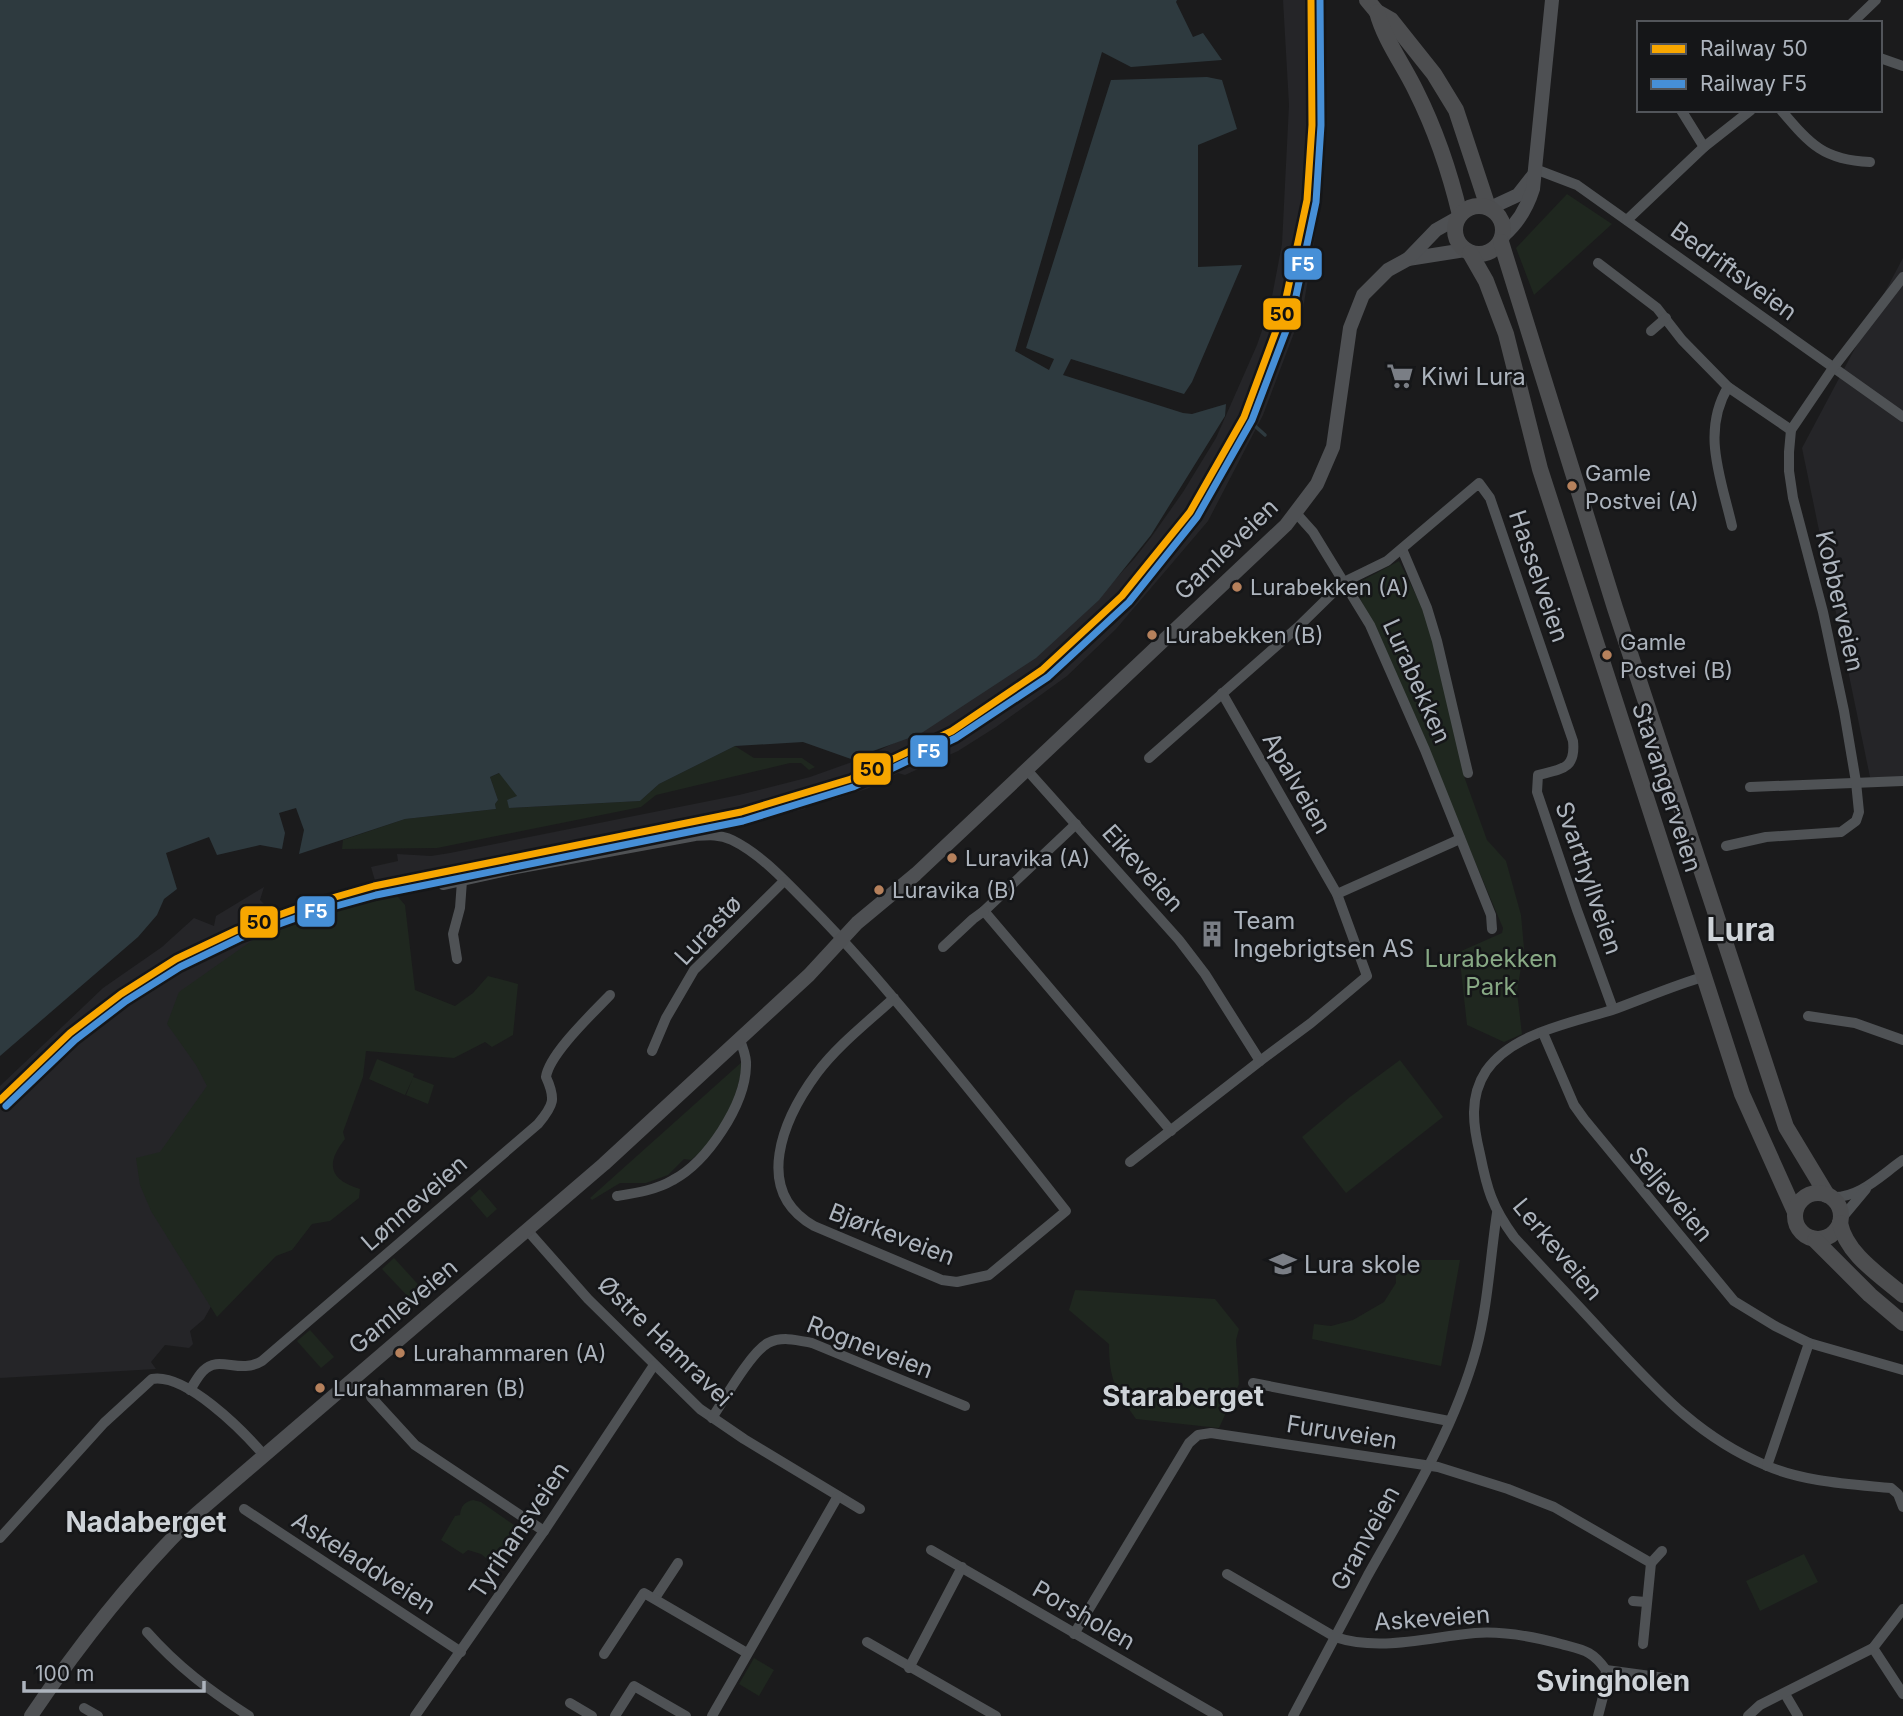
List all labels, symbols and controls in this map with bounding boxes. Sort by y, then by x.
legend [1637,21,1882,112]
text: Railway 50 [1700,36,1808,61]
text: Railway F5 [1700,71,1807,96]
street label: Bedriftsveien [1665,215,1803,327]
line badge: F5 [1283,247,1323,281]
text: F5 [1291,253,1315,276]
line badge: 50 [1262,297,1302,331]
text: 50 [1270,303,1294,326]
supermarket icon: Kiwi Lura [1385,361,1415,391]
place label: Kiwi Lura [1421,362,1526,391]
place label: Gamle Postvei (A) [1585,460,1699,514]
marker: Gamle Postvei (A) [1565,479,1579,493]
street label: Gamleveien [1168,492,1284,606]
street label: Hasselveien [1503,506,1575,646]
street label: Kobberveien [1810,528,1870,674]
place label: Lurabekken (A) [1250,574,1409,600]
marker: Lurabekken (A) [1230,580,1244,594]
street label: Lurabekken [1377,614,1457,748]
place label: Lurabekken (B) [1165,622,1324,648]
marker: Lurabekken (B) [1145,628,1159,642]
place label: Gamle Postvei (B) [1620,629,1733,683]
marker: Gamle Postvei (B) [1600,648,1614,662]
street label: Stavangerveien [1626,699,1708,875]
street label: Apalveien [1256,727,1338,839]
line badge: F5 [909,734,949,768]
text: F5 [917,740,941,763]
line badge: 50 [852,752,892,786]
text: 50 [860,758,884,781]
street label: Svarthyllveien [1549,798,1629,958]
street label: Eikeveien [1096,818,1190,918]
place label: Luravika (A) [965,845,1090,871]
marker: Luravika (A) [945,851,959,865]
place label: Luravika (B) [892,877,1017,903]
marker: Luravika (B) [872,883,886,897]
street label: Lurastø [668,889,748,971]
line badge: F5 [296,895,336,928]
text: F5 [304,900,328,923]
line badge: 50 [239,905,279,939]
place label: Team Ingebrigtsen AS [1233,906,1414,963]
district label: Lura [1706,910,1776,949]
text: 50 [247,911,271,934]
building icon: Team Ingebrigtsen AS [1197,919,1227,949]
park label: Lurabekken Park [1425,944,1557,1001]
street label: Seljeveien [1623,1140,1719,1248]
street label: Lønneveien [355,1149,473,1257]
street label: Lerkeveien [1507,1192,1609,1306]
street label: Bjørkeveien [825,1197,959,1271]
school or university icon: Lura skole [1268,1249,1298,1279]
place label: Lura skole [1304,1250,1421,1279]
street label: Gamleveien [343,1252,463,1360]
street label: Østre Hamravei [592,1270,738,1412]
street label: Rogneveien [803,1310,937,1384]
place label: Lurahammaren (A) [413,1340,607,1366]
marker: Lurahammaren (A) [393,1346,407,1360]
place label: Lurahammaren (B) [333,1375,526,1401]
district label: Staraberget [1102,1379,1264,1413]
marker: Lurahammaren (B) [313,1381,327,1395]
street label: Furuveien [1285,1409,1399,1455]
street label: Tyrihansveien [463,1456,575,1604]
street label: Granveien [1324,1481,1406,1595]
district label: Nadaberget [65,1505,227,1539]
street label: Askeladdveien [287,1506,441,1620]
street label: Porsholen [1027,1574,1141,1656]
street label: Askeveien [1373,1599,1491,1637]
scale bar [24,1650,205,1694]
text: 100 m [35,1661,94,1686]
district label: Svingholen [1536,1664,1690,1698]

